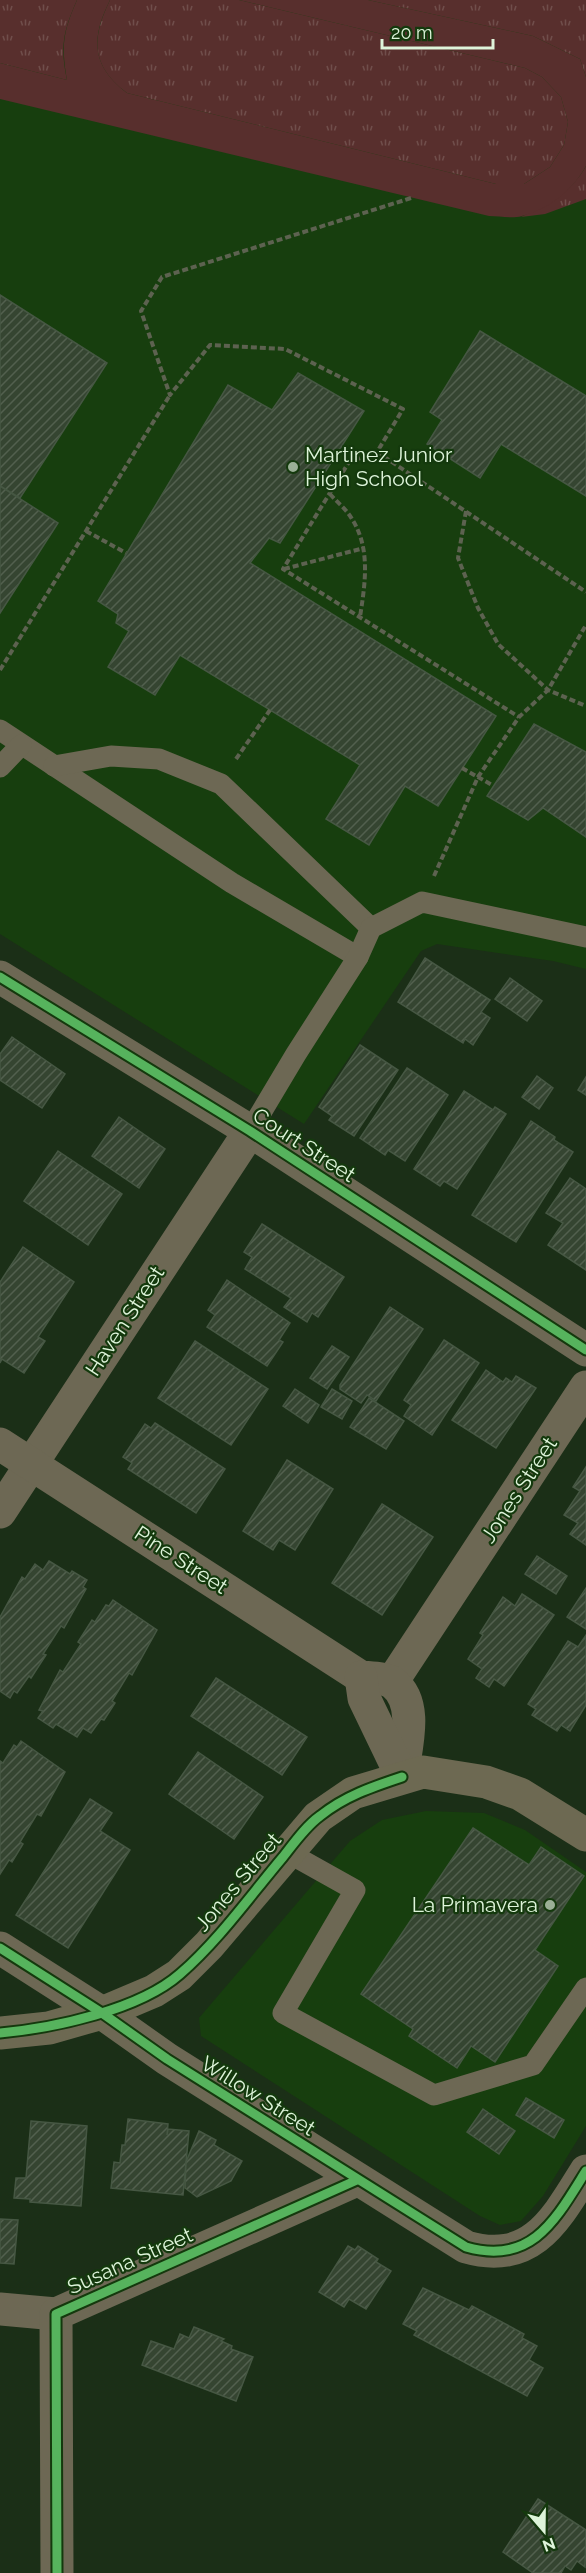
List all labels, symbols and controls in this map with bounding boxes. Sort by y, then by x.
scale bar [382,12,493,50]
text: 20 m [391,22,433,43]
place label: Martinez Junior High School [305,442,453,491]
marker: Martinez Junior High School [286,460,300,474]
street label: Court Street [248,1102,360,1187]
street label: Haven Street [80,1261,169,1380]
street label: Jones Street [475,1432,562,1547]
street label: Pine Street [130,1520,232,1599]
street label: Jones Street [189,1827,286,1936]
place label: La Primavera [412,1892,538,1917]
marker: La Primavera [543,1898,557,1912]
street label: Willow Street [196,2050,320,2141]
street label: Susana Street [63,2222,196,2299]
north arrow [514,2501,574,2561]
text: N [540,2534,558,2556]

